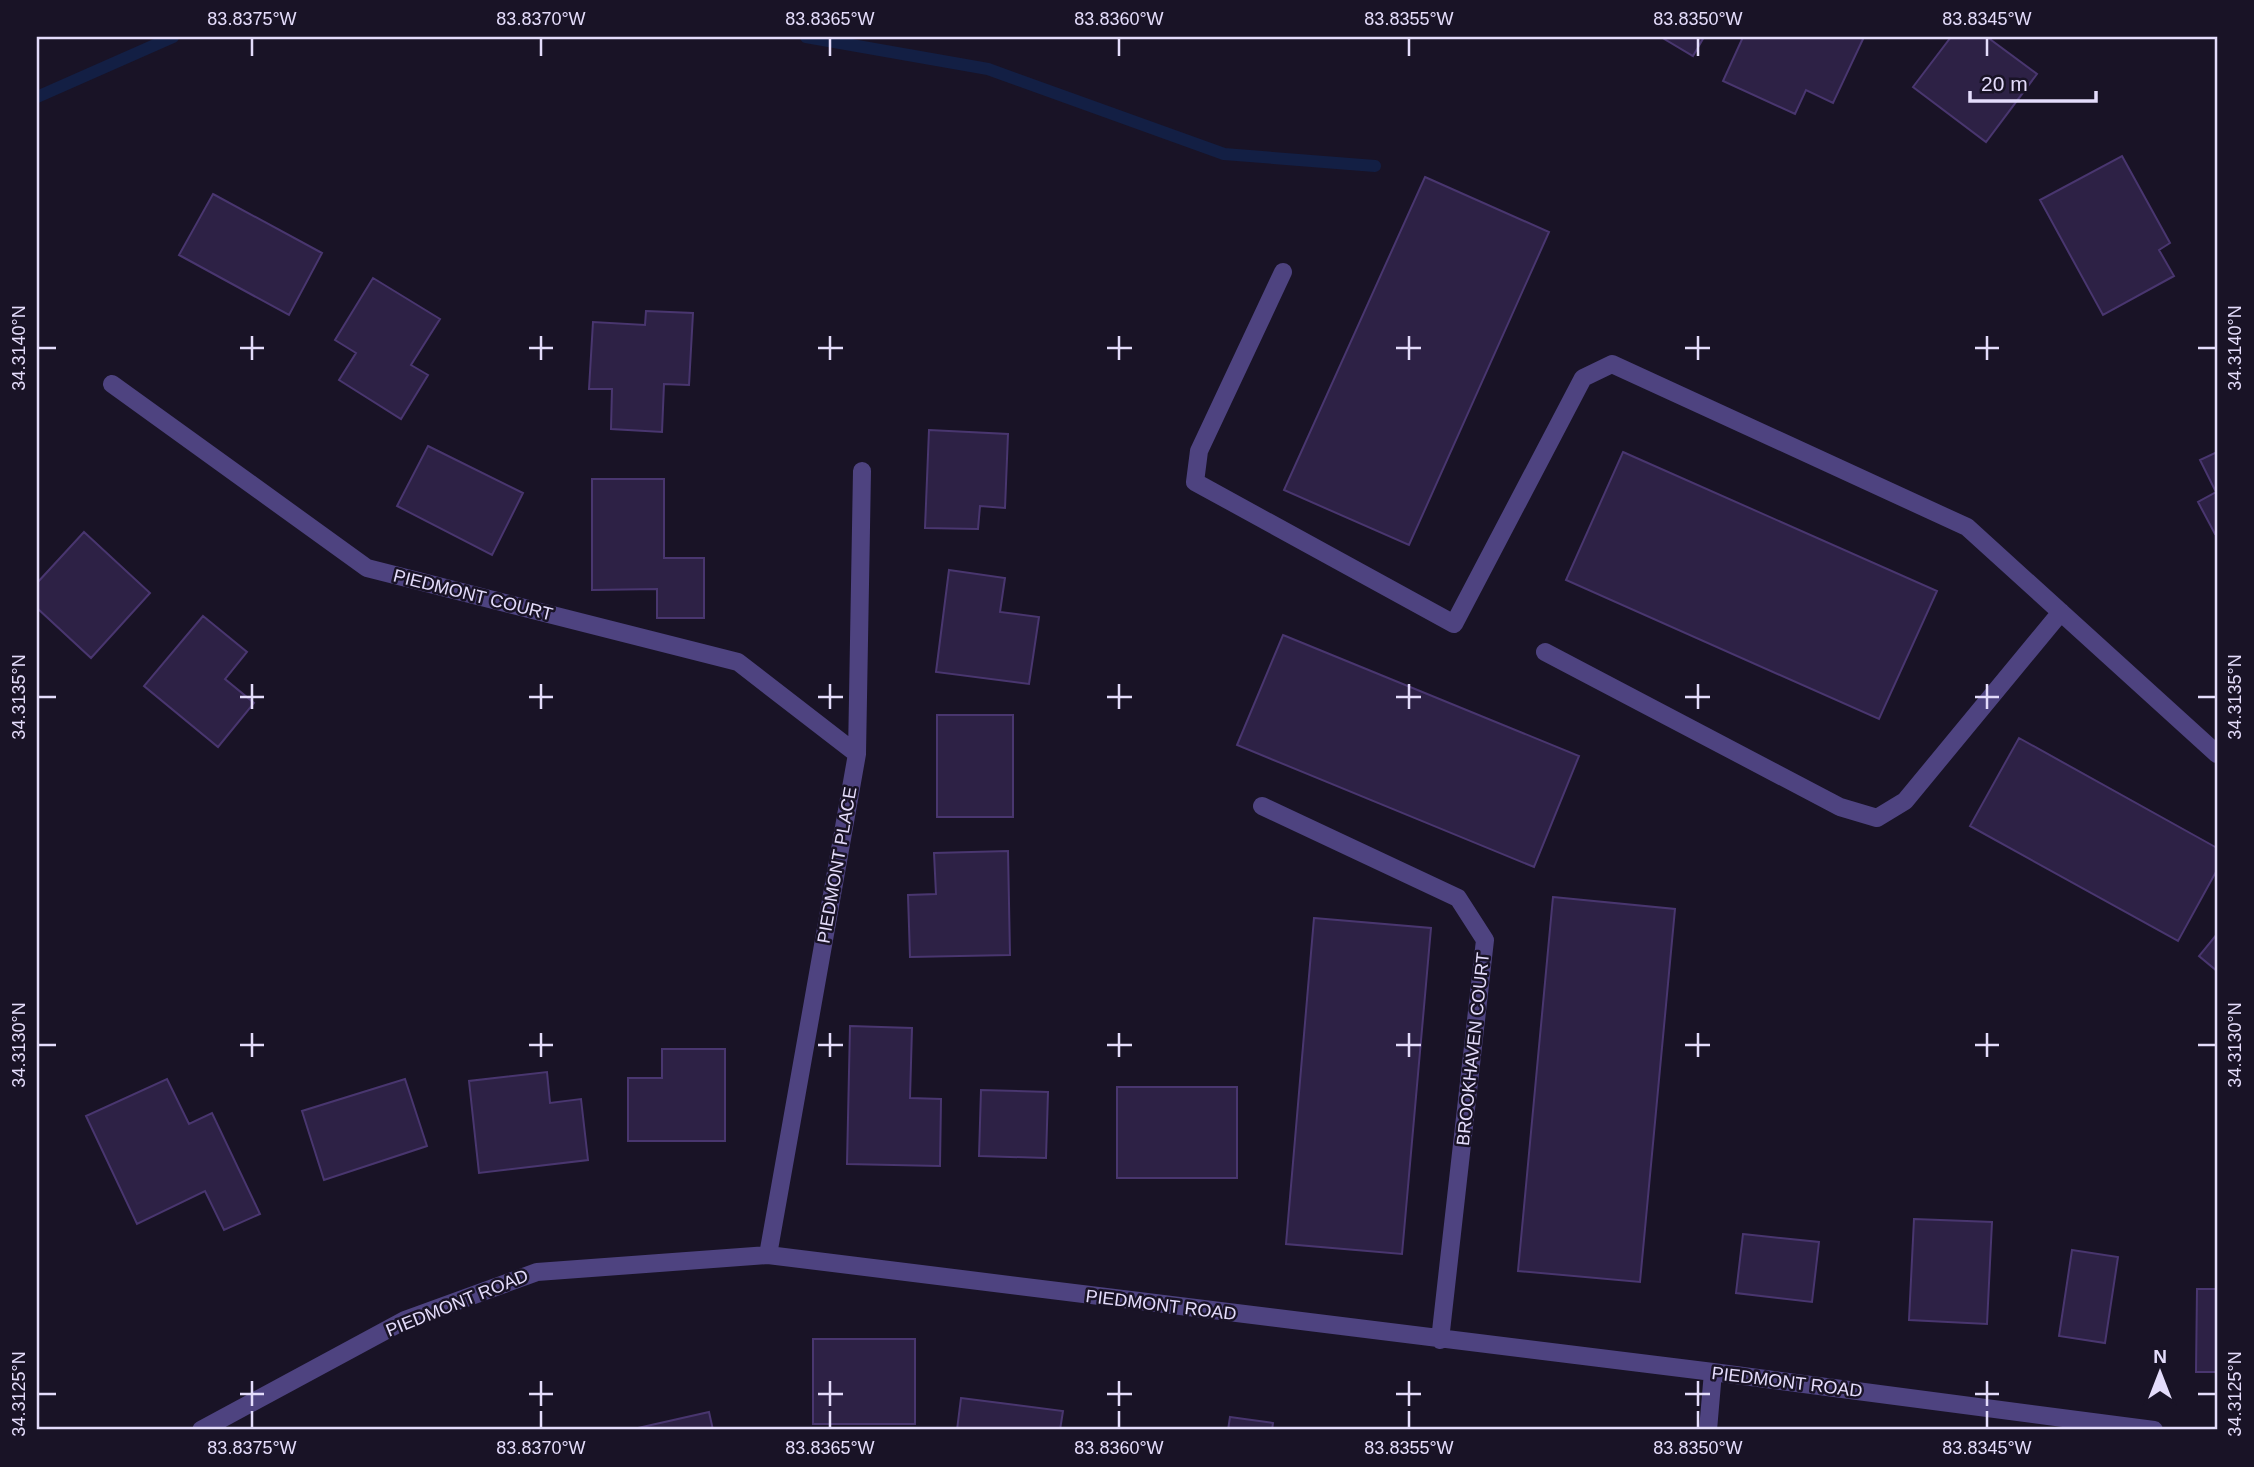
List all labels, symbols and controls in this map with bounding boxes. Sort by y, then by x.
text: 83.8375°W [207,9,297,29]
text: 83.8370°W [496,9,586,29]
text: 83.8365°W [785,9,875,29]
text: 83.8360°W [1074,9,1164,29]
text: 83.8355°W [1364,9,1454,29]
text: 83.8350°W [1653,9,1743,29]
text: 83.8345°W [1942,9,2032,29]
scale bar [1970,60,2096,104]
text: 20 m [1981,72,2028,95]
text: 34.3140°N [9,305,29,391]
text: 34.3140°N [2225,305,2245,391]
street label: PIEDMONT COURT [391,566,555,624]
text: 34.3135°N [9,654,29,740]
text: 34.3135°N [2225,654,2245,740]
street label: PIEDMONT PLACE [813,785,861,945]
street label: BROOKHAVEN COURT [1453,951,1493,1147]
text: 34.3130°N [9,1002,29,1088]
text: 34.3130°N [2225,1002,2245,1088]
street label: PIEDMONT ROAD [383,1265,531,1341]
street label: PIEDMONT ROAD [1085,1286,1237,1324]
north arrow [2124,1338,2194,1408]
text: N [2153,1346,2167,1367]
text: 34.3125°N [9,1351,29,1437]
text: 34.3125°N [2225,1351,2245,1437]
street label: PIEDMONT ROAD [1711,1363,1863,1401]
text: 83.8375°W [207,1438,297,1458]
text: 83.8370°W [496,1438,586,1458]
text: 83.8365°W [785,1438,875,1458]
text: 83.8360°W [1074,1438,1164,1458]
text: 83.8355°W [1364,1438,1454,1458]
text: 83.8350°W [1653,1438,1743,1458]
text: 83.8345°W [1942,1438,2032,1458]

